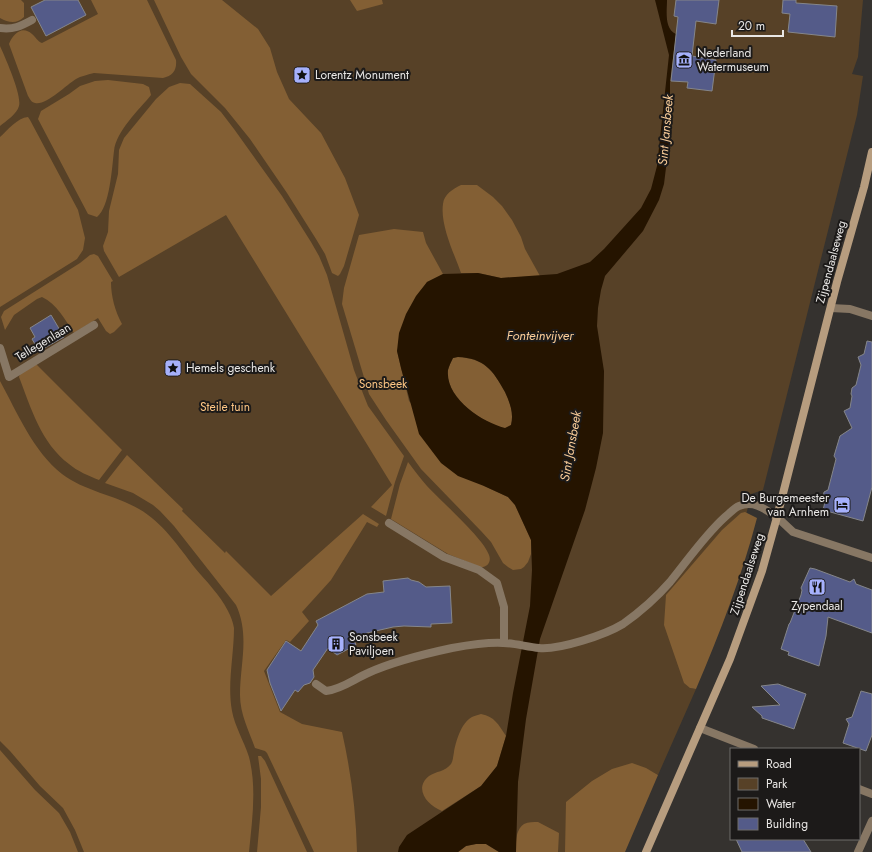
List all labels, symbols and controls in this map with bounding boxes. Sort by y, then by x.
scale bar [732,12,783,38]
text: 20 m [738,17,765,35]
place label: Nederland Watermuseum [697,44,769,76]
museum icon: Nederland Watermuseum [674,50,694,70]
place icon: Lorentz Monument [292,65,312,85]
place label: Lorentz Monument [315,66,409,84]
water label: Sint Jansbeek [653,93,678,166]
street label: Zijpendaalseweg [811,219,851,305]
street label: Tellegenlaan [12,318,74,366]
water label: Fonteinvijver [507,326,574,345]
place icon: Hemels geschenk [163,358,183,378]
place label: Hemels geschenk [186,359,276,377]
park label: Sonsbeek [359,375,408,393]
park label: Steile tuin [200,398,250,416]
water label: Sint Jansbeek [555,409,586,483]
place label: De Burgemeester van Arnhem [741,489,830,521]
hotel icon: De Burgemeester van Arnhem [832,495,852,515]
street label: Zijpendaalseweg [725,531,769,617]
restaurant icon: Zypendaal [807,577,827,597]
place label: Zypendaal [791,597,843,615]
place label: Sonsbeek Paviljoen [349,628,398,660]
building icon: Sonsbeek Paviljoen [326,634,346,654]
legend [730,748,860,840]
text: Road [766,755,792,773]
text: Park [766,775,788,793]
text: Water [766,795,797,813]
text: Building [766,815,808,833]

